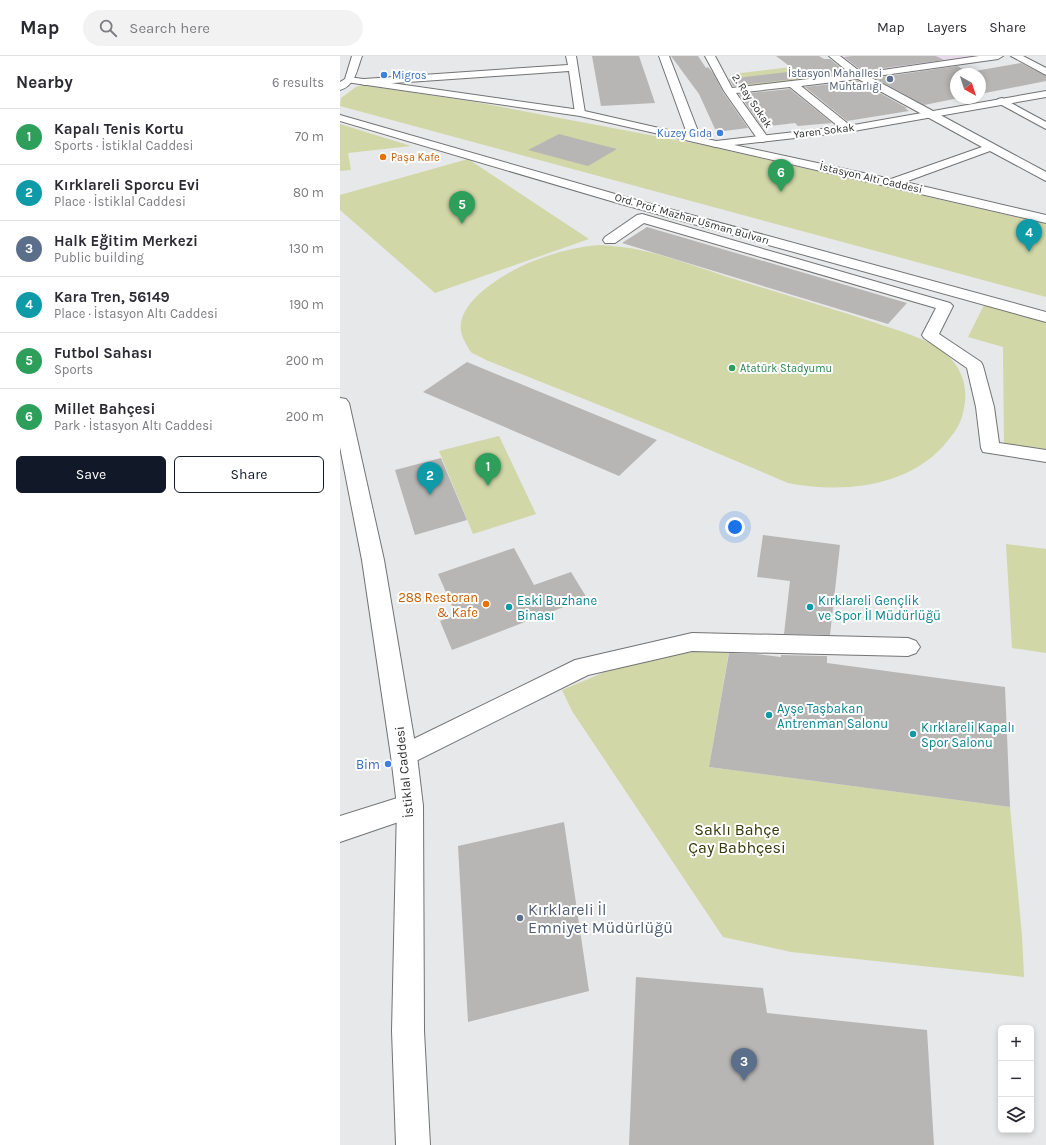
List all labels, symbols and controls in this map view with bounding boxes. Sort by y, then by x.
search box [83,10,363,46]
text: Map [20,17,59,39]
icon: search [97,17,119,39]
text: Search here [129,19,210,37]
text: Map [877,19,905,36]
text: Layers [927,19,967,36]
text: Share [989,19,1026,36]
place label: İstasyon Mahallesi Muhtarlığı [788,66,882,93]
north arrow [950,68,986,104]
place label: Migros [392,69,427,82]
marker: Migros [379,70,389,80]
street label: 2. Ray Sokak [729,71,775,131]
text: Nearby [16,72,73,92]
marker: İstasyon Mahallesi Muhtarlığı [885,74,895,84]
text: 6 results [272,75,324,90]
text: Kapalı Tenis Kortu [54,120,184,138]
street label: Yaren Sokak [793,121,855,141]
place label: Kuzey Gıda [657,127,712,140]
marker: Kuzey Gıda [715,128,725,138]
text: 1 [27,129,31,144]
text: 70 m [295,129,324,144]
text: Sports · İstiklal Caddesi [54,138,193,153]
place label: Paşa Kafe [391,151,440,164]
marker: Paşa Kafe [378,152,388,162]
pin: 6 [768,159,794,192]
street label: İstasyon Altı Caddesi [818,159,924,196]
text: Kırklareli Sporcu Evi [54,176,200,194]
text: 2 [25,185,33,200]
text: 80 m [293,185,324,200]
pin: 5 [449,191,475,224]
street label: Ord. Prof. Mazhar Usman Bulvarı [613,191,771,247]
text: Place · İstiklal Caddesi [54,194,186,209]
pin: 4 [1016,219,1042,252]
text: Halk Eğitim Merkezi [54,232,198,250]
text: 3 [25,241,33,256]
text: 130 m [289,241,324,256]
text: Public building [54,250,144,265]
text: Kara Tren, 56149 [54,288,170,306]
text: 4 [25,297,33,312]
text: 190 m [289,297,324,312]
text: Place · İstasyon Altı Caddesi [54,306,218,321]
text: Futbol Sahası [54,344,153,362]
text: 5 [25,353,33,368]
text: 200 m [286,353,324,368]
text: Sports [54,362,93,377]
place label: Atatürk Stadyumu [740,362,832,375]
marker: Atatürk Stadyumu [727,363,737,373]
text: Millet Bahçesi [54,400,155,418]
text: 6 [25,409,33,424]
text: 200 m [286,409,324,424]
text: Park · İstasyon Altı Caddesi [54,418,213,433]
pin: 1 [475,453,501,486]
button: Save [16,456,166,493]
button: Share [174,456,324,493]
pin: 2 [417,462,443,495]
your location [725,517,745,537]
place label: 288 Restoran & Kafe [398,590,478,620]
place label: Eski Buzhane Binası [517,593,597,623]
place label: Kırklareli Gençlik ve Spor İl Müdürlüğü [818,593,941,623]
marker: 288 Restoran & Kafe [481,599,491,609]
marker: Eski Buzhane Binası [504,602,514,612]
marker: Kırklareli Gençlik ve Spor İl Müdürlüğü [805,602,815,612]
place label: Ayşe Taşbakan Antrenman Salonu [777,701,888,731]
marker: Ayşe Taşbakan Antrenman Salonu [764,710,774,720]
place label: Kırklareli Kapalı Spor Salonu [921,720,1015,750]
street label: İstiklal Caddesi [392,725,416,819]
marker: Kırklareli Kapalı Spor Salonu [908,729,918,739]
place label: Bim [356,757,380,772]
marker: Bim [383,759,393,769]
park label: Saklı Bahçe Çay Babhçesi [688,820,786,857]
place label: Kırklareli İl Emniyet Müdürlüğü [528,900,673,937]
marker: Kırklareli İl Emniyet Müdürlüğü [515,913,525,923]
map controls [998,1025,1034,1133]
button: + [998,1025,1034,1061]
pin: 3 [731,1048,757,1081]
button: − [998,1061,1034,1097]
button: layers [998,1097,1034,1133]

